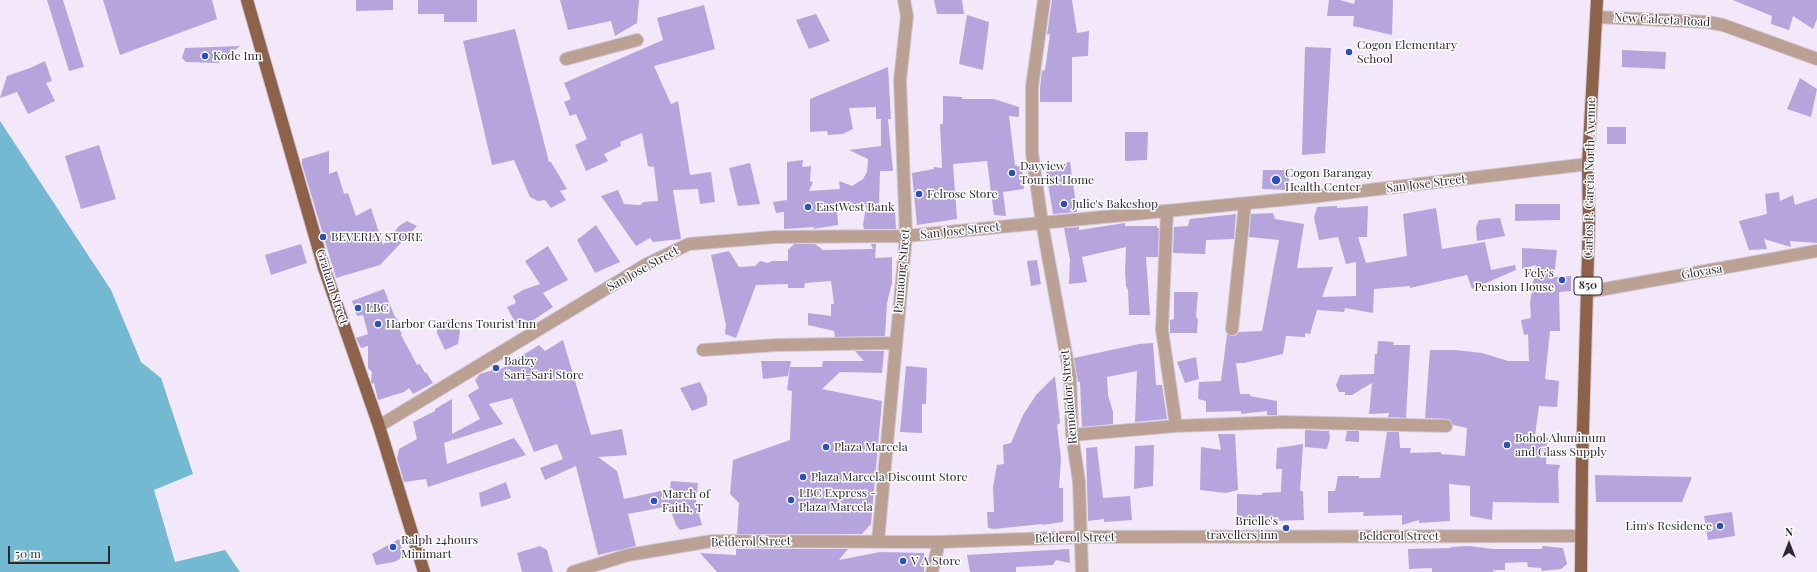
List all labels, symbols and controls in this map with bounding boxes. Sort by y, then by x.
street label: New Calceta Road [1613,10,1711,30]
place label: Cogon Elementary School [1357,38,1457,66]
marker: Cogon Elementary School [1344,47,1354,57]
place label: Kode Inn [213,49,262,63]
marker: Kode Inn [200,51,210,61]
street label: Carlos P. Garcia North Avenue [1581,97,1599,259]
place label: Dayview Tourist Home [1020,159,1094,187]
place label: Cogon Barangay Health Center [1285,166,1373,194]
marker: Dayview Tourist Home [1007,168,1017,178]
street label: San Jose Street [1386,172,1466,196]
marker: Cogon Barangay Health Center [1270,174,1282,186]
place label: Felrose Store [927,187,998,201]
marker: Felrose Store [914,189,924,199]
place label: Julie's Bakeshop [1072,197,1158,211]
marker: Julie's Bakeshop [1059,199,1069,209]
place label: EastWest Bank [816,200,895,214]
marker: EastWest Bank [803,202,813,212]
street label: San Jose Street [920,220,1000,242]
street label: Pamaong Street [891,228,913,314]
place label: BEVERLY STORE [331,230,422,244]
marker: BEVERLY STORE [318,232,328,242]
street label: San Jose Street [605,243,681,295]
street label: Graham Street [313,247,351,327]
street label: Glovasa [1680,261,1724,283]
place label: Fely's Pension House [1474,266,1554,294]
marker: Fely's Pension House [1557,275,1567,285]
road number: 850 [1574,277,1602,295]
place label: LBC [366,301,389,315]
marker: LBC [353,303,363,313]
place label: Harbor Gardens Tourist Inn [386,317,536,331]
marker: Harbor Gardens Tourist Inn [373,319,383,329]
street label: Remolador Street [1058,349,1080,445]
place label: Badzy Sari-Sari Store [504,354,584,382]
marker: Badzy Sari-Sari Store [491,363,501,373]
place label: Bohol Aluminum and Glass Supply [1515,431,1606,459]
place label: Plaza Marcela [834,440,908,454]
marker: Bohol Aluminum and Glass Supply [1502,440,1512,450]
marker: Plaza Marcela [821,442,831,452]
place label: Plaza Marcela Discount Store [811,470,968,484]
marker: Plaza Marcela Discount Store [798,472,808,482]
place label: LBC Express - Plaza Marcela [799,486,876,514]
place label: March of Faith, T [662,487,710,515]
marker: LBC Express - Plaza Marcela [786,495,796,505]
marker: March of Faith, T [649,496,659,506]
place label: Brielle's travellers inn [1206,514,1278,542]
place label: Lim's Residence [1626,519,1712,533]
marker: Lim's Residence [1715,521,1725,531]
marker: Brielle's travellers inn [1281,523,1291,533]
north arrow [1769,524,1809,564]
text: N [1785,524,1793,539]
street label: Belderol Street [1359,529,1439,543]
street label: Belderol Street [1035,530,1115,546]
place label: Ralph 24hours Minimart [401,533,478,561]
street label: Belderol Street [711,534,791,550]
scale bar [10,538,112,564]
marker: Ralph 24hours Minimart [388,542,398,552]
text: 50 m [15,545,41,561]
place label: V A Store [911,554,961,568]
marker: V A Store [898,556,908,566]

